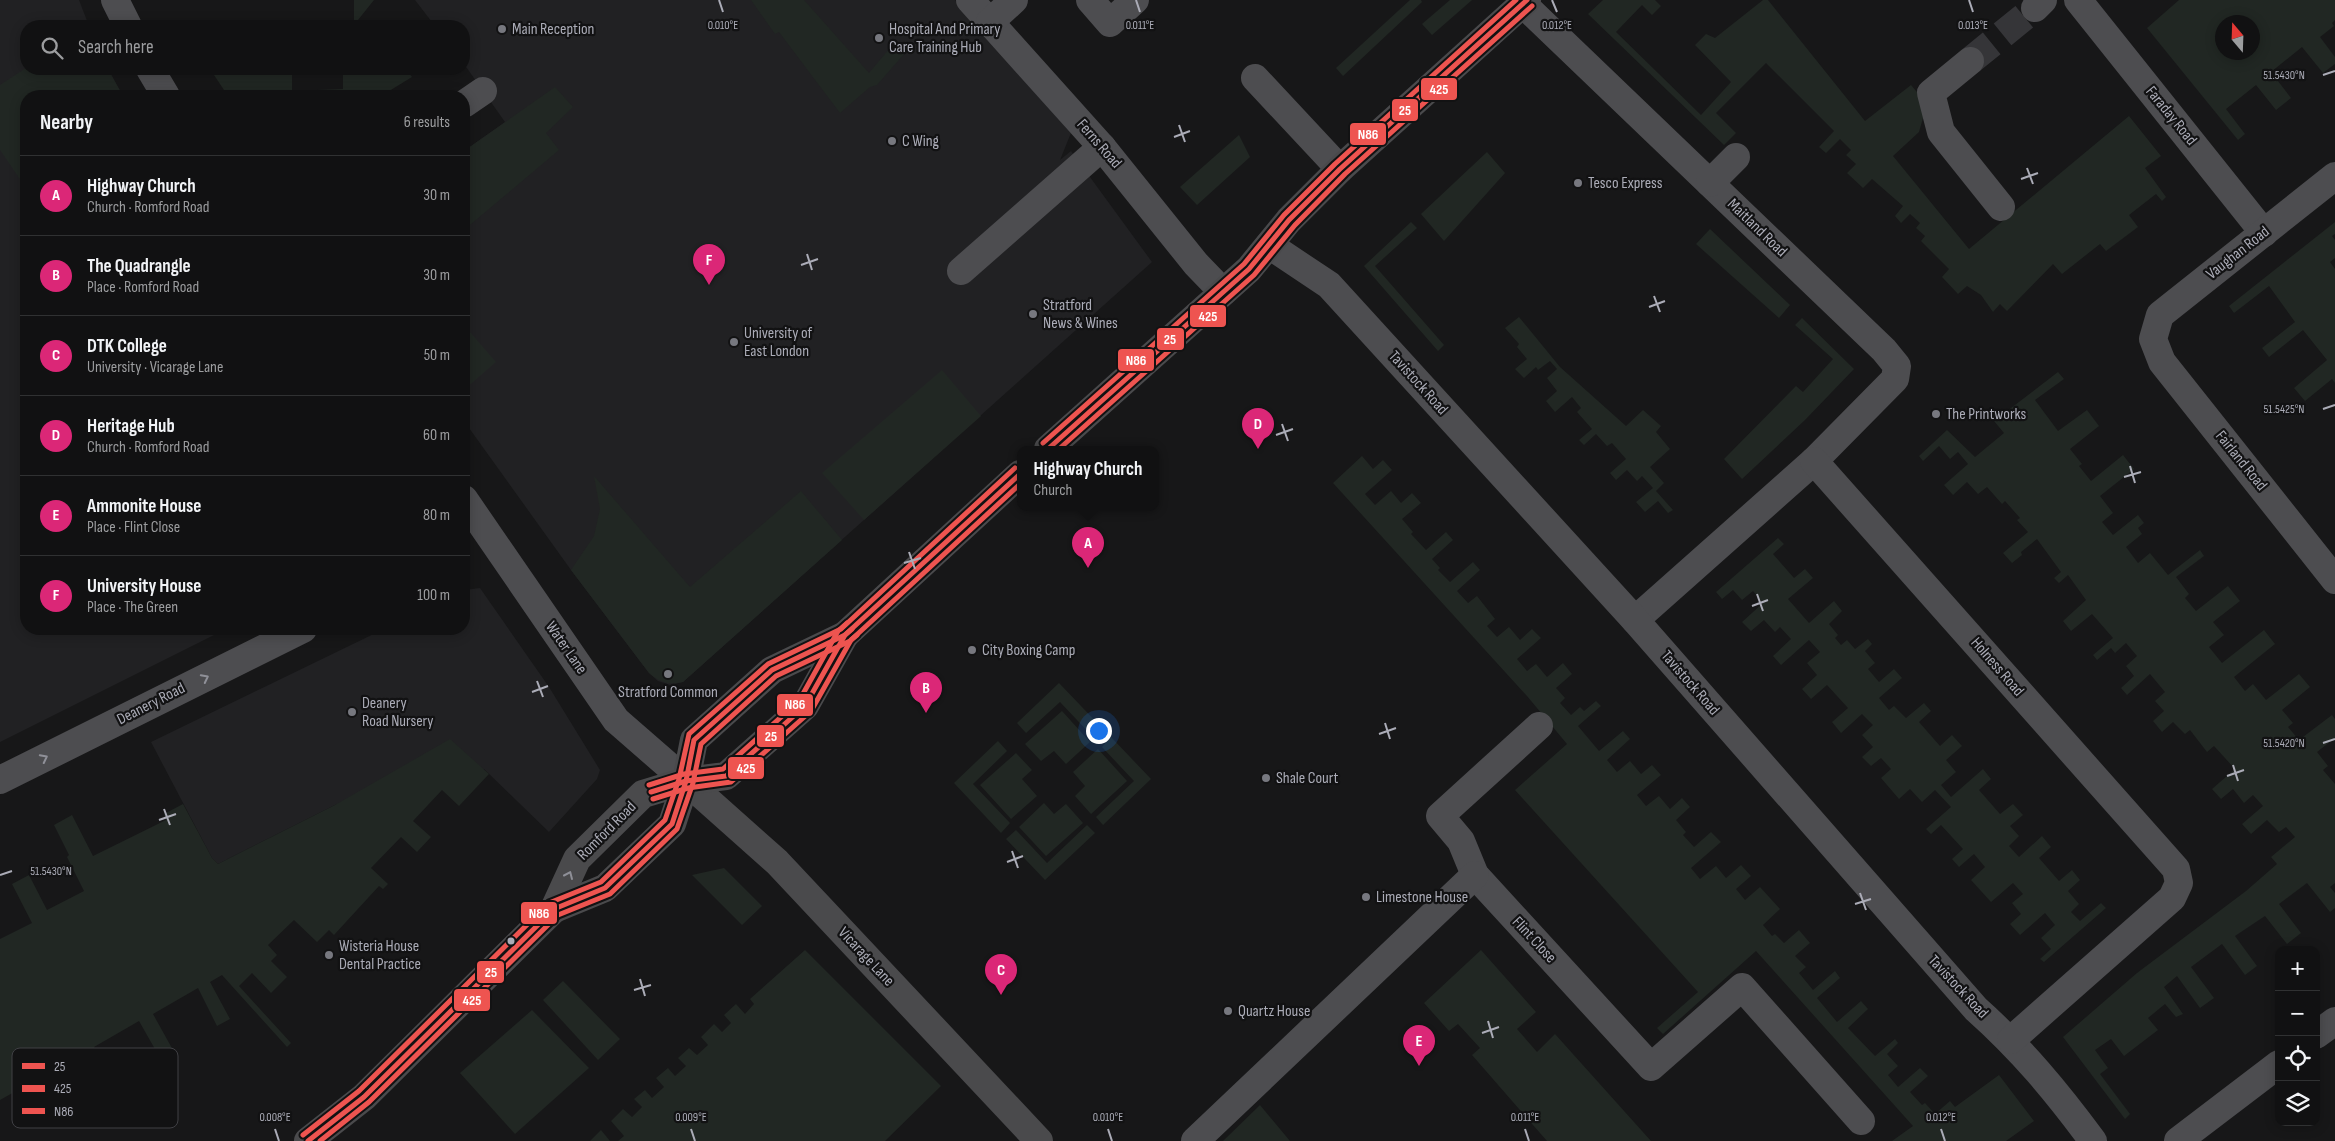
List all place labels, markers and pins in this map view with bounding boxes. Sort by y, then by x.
place label: Main Reception [512,20,594,39]
place label: Hospital And Primary Care Training Hub [889,20,1000,57]
marker: Main Reception [496,23,508,35]
marker: Hospital And Primary Care Training Hub [873,32,885,44]
place label: C Wing [902,132,939,151]
marker: C Wing [886,135,898,147]
place label: Tesco Express [1588,174,1663,193]
marker: Tesco Express [1572,177,1584,189]
pin: F [693,244,725,285]
place label: Stratford News & Wines [1043,296,1118,333]
marker: Stratford News & Wines [1027,308,1039,320]
place label: University of East London [744,324,813,361]
marker: University of East London [728,336,740,348]
place label: The Printworks [1946,405,2026,424]
pin: D [1242,408,1274,449]
marker: The Printworks [1930,408,1942,420]
pin: A [1072,527,1104,568]
place label: City Boxing Camp [982,641,1075,660]
marker: City Boxing Camp [966,644,978,656]
marker: Stratford Common [662,668,674,680]
pin: B [910,672,942,713]
place label: Stratford Common [618,683,718,702]
place label: Deanery Road Nursery [362,694,433,731]
marker: Deanery Road Nursery [346,706,358,718]
place label: Shale Court [1276,769,1339,788]
marker: Shale Court [1260,772,1272,784]
place label: Limestone House [1376,888,1468,907]
marker: Limestone House [1360,891,1372,903]
unlabelled marker [506,936,516,946]
place label: Wisteria House Dental Practice [339,937,421,974]
marker: Wisteria House Dental Practice [323,949,335,961]
pin: C [985,954,1017,995]
place label: Quartz House [1238,1002,1310,1021]
marker: Quartz House [1222,1005,1234,1017]
pin: E [1403,1025,1435,1066]

